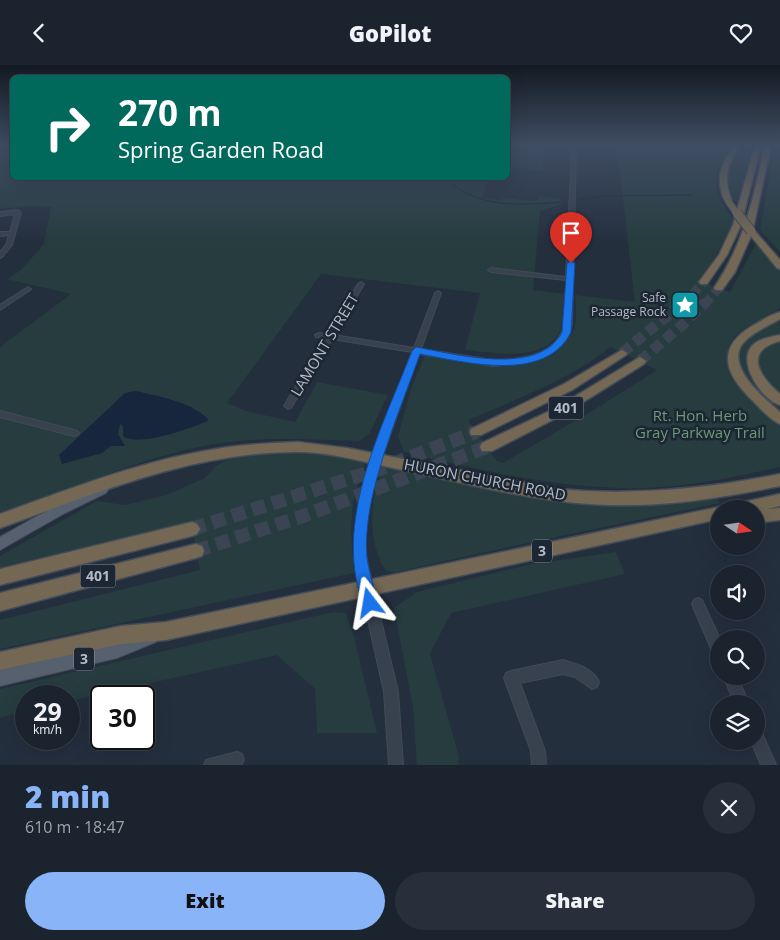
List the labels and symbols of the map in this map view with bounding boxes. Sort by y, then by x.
pin [550,212,592,263]
street label: LAMONT STREET [286,289,363,400]
place label: Safe Passage Rock [591,289,667,320]
place icon: Safe Passage Rock [670,290,700,320]
road number: 401 [548,397,584,419]
park label: Rt. Hon. Herb Gray Parkway Trail [635,405,765,442]
street label: HURON CHURCH ROAD [403,454,568,505]
north arrow [710,500,765,555]
road number: 3 [532,539,552,563]
road number: 401 [80,565,116,587]
position arrow [343,576,395,628]
road number: 3 [74,647,94,671]
speed limit sign: 30 [90,685,155,750]

